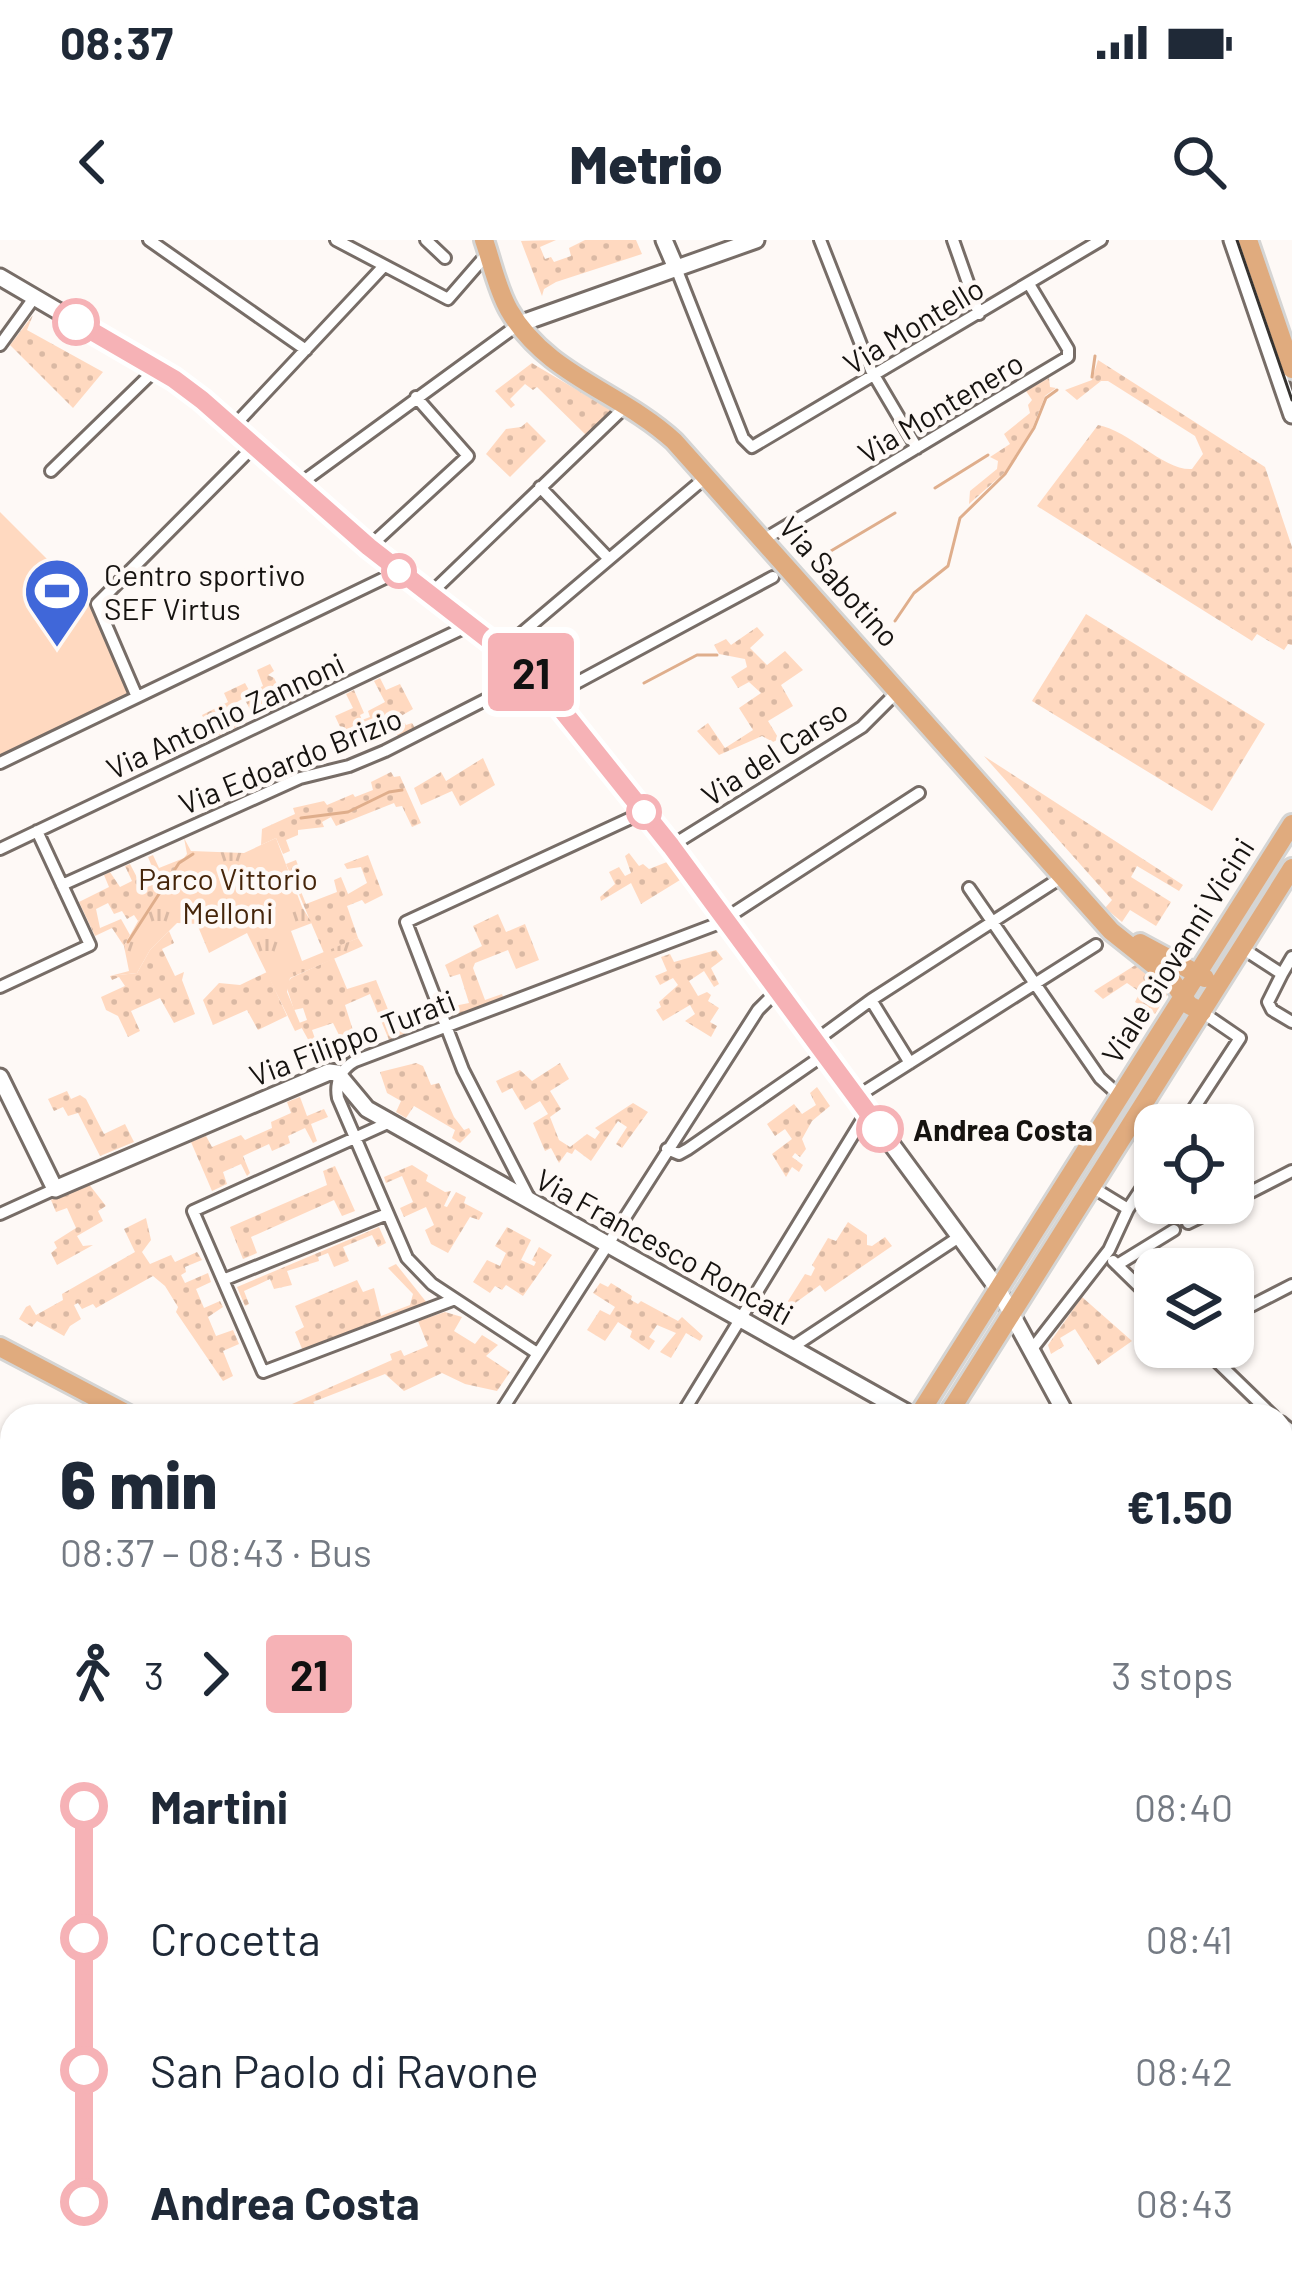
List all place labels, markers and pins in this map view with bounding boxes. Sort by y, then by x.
unlabelled marker [54,300,98,344]
unlabelled marker [383,555,415,587]
sports icon: Centro sportivo SEF Virtus [22,556,92,650]
place label: Centro sportivo SEF Virtus [104,556,306,626]
unlabelled marker [628,796,660,828]
marker: Andrea Costa [858,1107,902,1151]
place label: Andrea Costa [913,1111,1093,1147]

